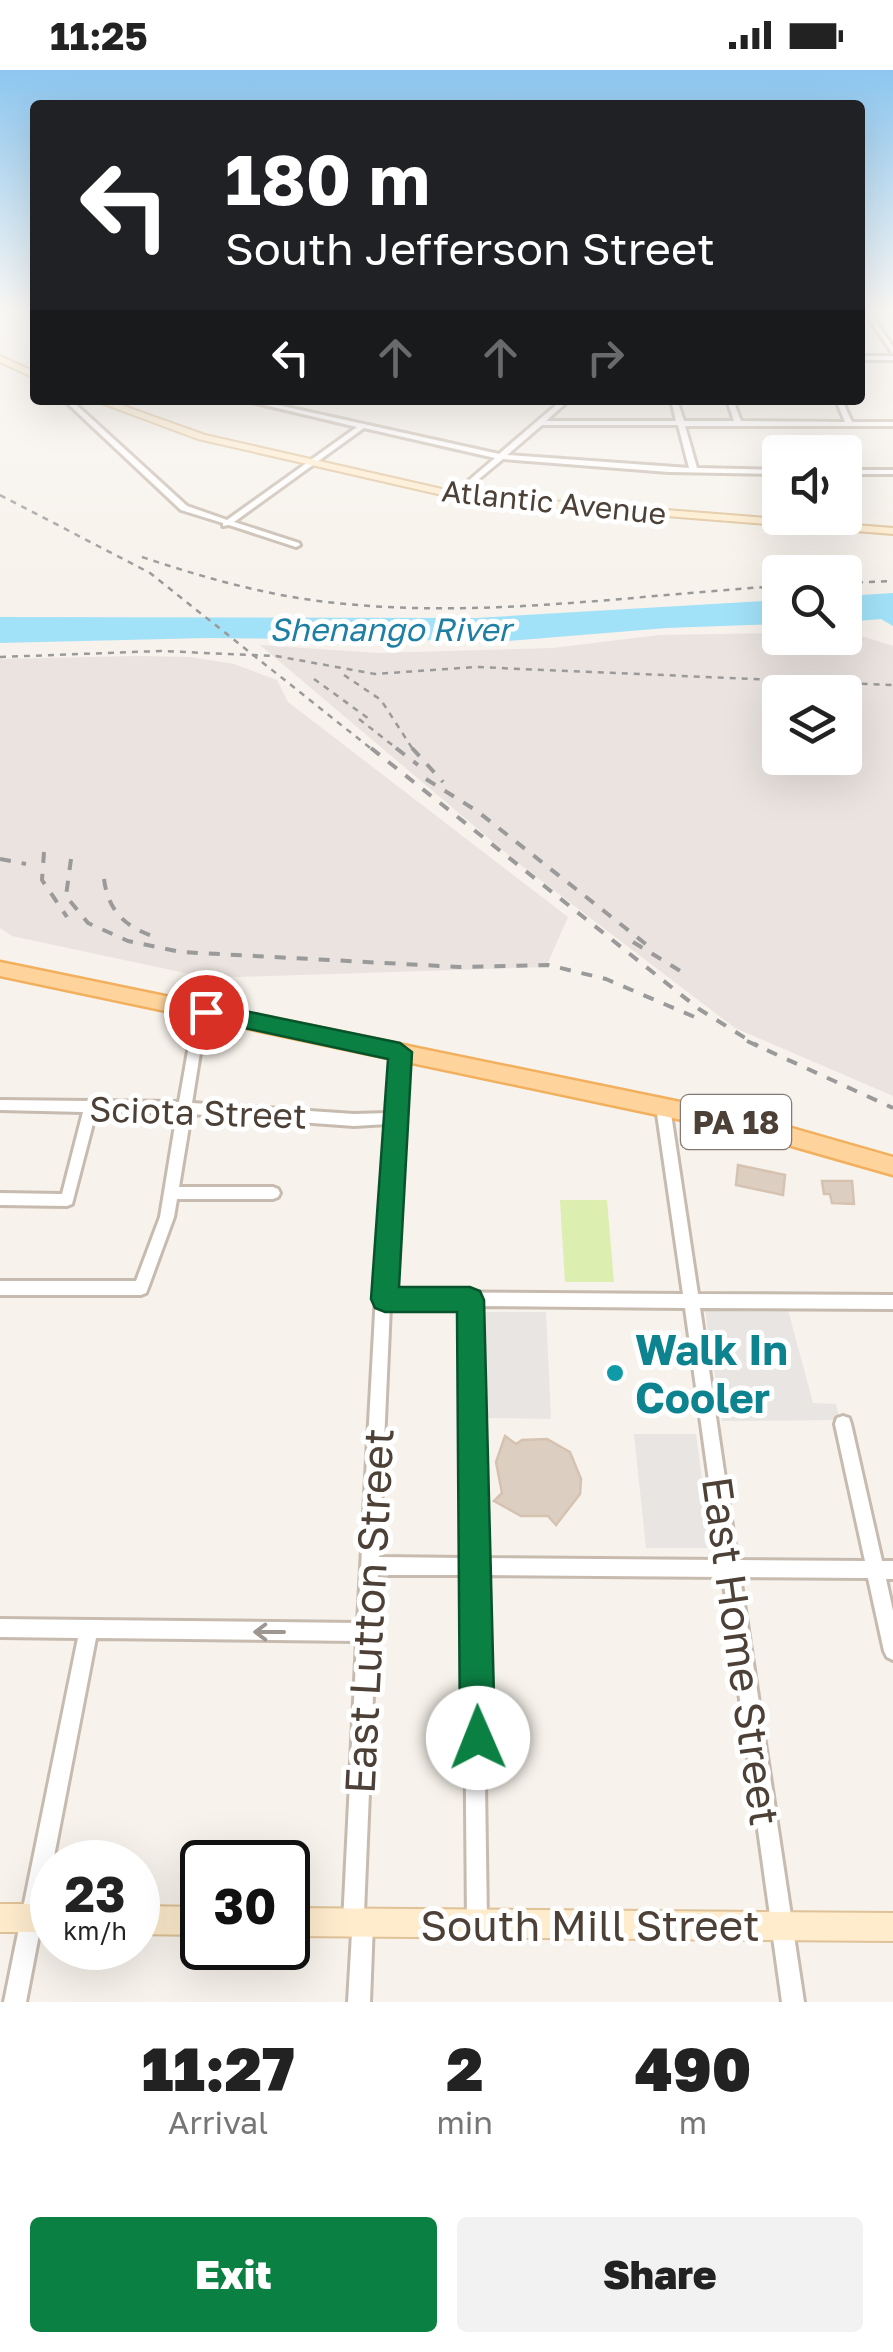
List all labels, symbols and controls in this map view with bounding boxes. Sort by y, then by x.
text: 11:25 [50,13,148,58]
text: 180 m [225,136,430,220]
icon: left [60,140,190,270]
text: South Jefferson Street [225,221,715,275]
icon: left [263,330,318,385]
icon: ahead [368,330,423,385]
icon: ahead [473,330,528,385]
icon: right [578,330,633,385]
map controls [762,435,862,775]
button: sound [762,435,862,535]
street label: Atlantic Avenue [440,472,668,532]
button: search [762,555,862,655]
water label: Shenango River [269,610,515,648]
button: layers [762,675,862,775]
pin [164,970,249,1055]
icon: arrive [179,985,234,1040]
street label: Sciota Street [88,1087,308,1137]
road number: PA 18 [681,1095,791,1149]
place label: Walk In Cooler [635,1324,788,1422]
marker: Walk In Cooler [604,1362,626,1384]
street label: East Lutton Street [333,1427,403,1795]
street label: East Home Street [693,1473,791,1829]
one-way arrow [254,1622,286,1642]
position arrow [426,1686,530,1790]
speed limit sign: 30 [180,1840,310,1970]
text: 23 [64,1863,125,1923]
street label: South Mill Street [420,1900,760,1950]
text: km/h [63,1915,127,1946]
text: 11:27 [142,2032,295,2104]
text: 2 [446,2032,483,2104]
text: 490 [635,2032,751,2104]
text: Arrival [168,2103,268,2141]
text: min [436,2103,493,2141]
text: m [679,2103,707,2141]
button: Exit [30,2217,437,2332]
button: Share [457,2217,863,2332]

